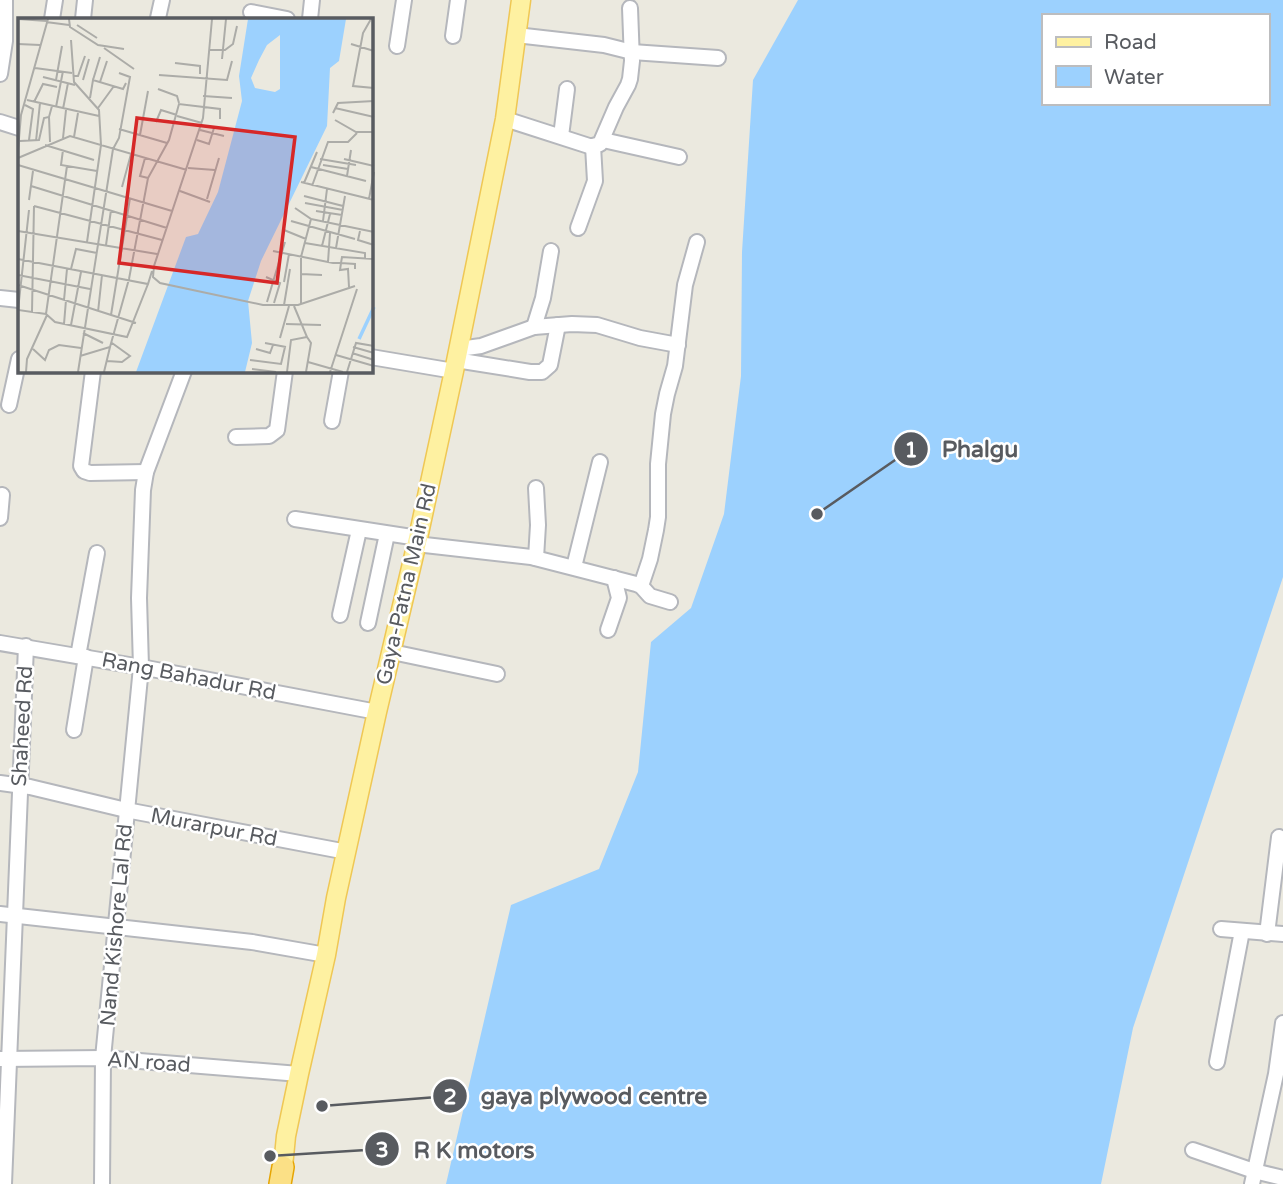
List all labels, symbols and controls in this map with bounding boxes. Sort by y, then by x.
legend [1042,14,1269,105]
inset map [18,18,373,373]
text: Road [1104,30,1157,55]
text: Water [1104,65,1164,90]
callout: Phalgu [893,427,1033,471]
text: Phalgu [942,436,1018,464]
text: 1 [904,438,918,463]
street label: Gaya-Patna Main Rd [371,481,442,687]
street label: Rang Bahadur Rd [100,647,278,706]
street label: Shaheed Rd [7,665,38,787]
street label: Murarpur Rd [148,803,279,852]
street label: Nand Kishore Lal Rd [95,823,138,1027]
street label: AN road [106,1047,192,1078]
callout: gaya plywood centre [432,1074,722,1118]
text: gaya plywood centre [481,1083,707,1111]
text: 2 [443,1085,457,1110]
callout: R K motors [365,1127,549,1171]
text: R K motors [413,1137,535,1165]
text: 3 [375,1138,389,1163]

